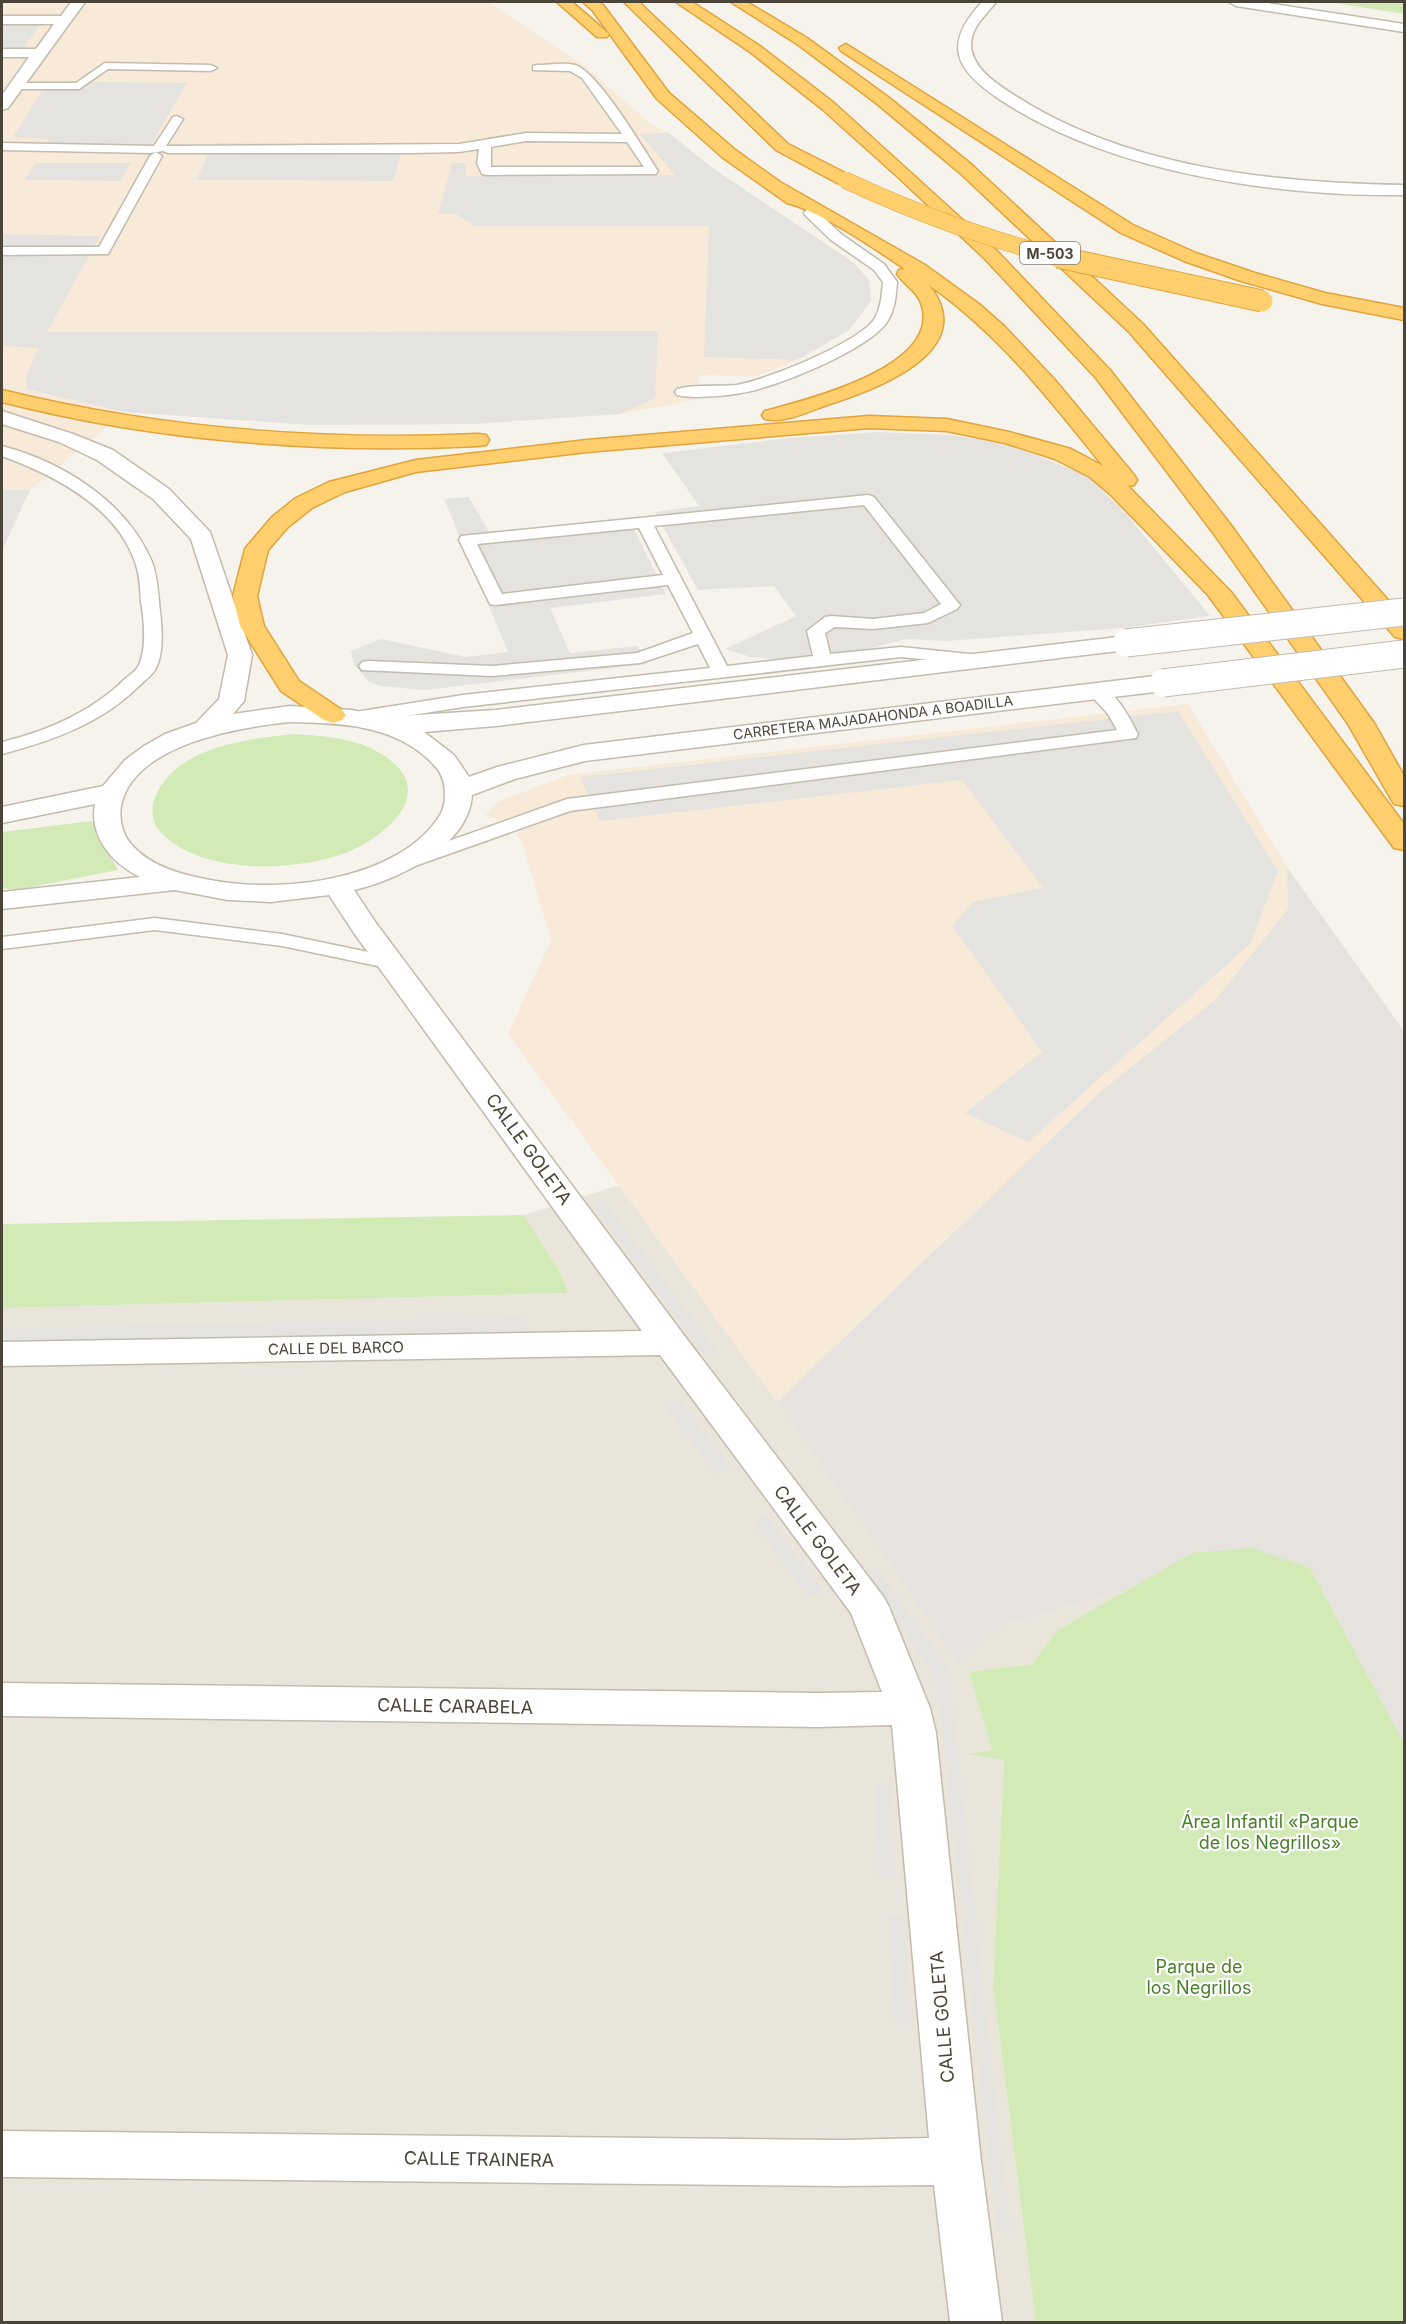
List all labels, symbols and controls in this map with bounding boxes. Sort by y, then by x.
road number: M-503 [1020,242,1080,264]
street label: CARRETERA MAJADAHONDA A BOADILLA [732,691,1014,743]
street label: CALLE GOLETA [482,1089,576,1209]
street label: CALLE DEL BARCO [268,1337,404,1359]
street label: CALLE GOLETA [770,1481,866,1599]
street label: CALLE CARABELA [377,1694,533,1718]
park label: Área Infantil «Parque de los Negrillos» [1181,1810,1359,1853]
street label: CALLE GOLETA [926,1950,958,2084]
park label: Parque de los Negrillos [1146,1956,1252,1998]
street label: CALLE TRAINERA [404,2147,554,2171]

